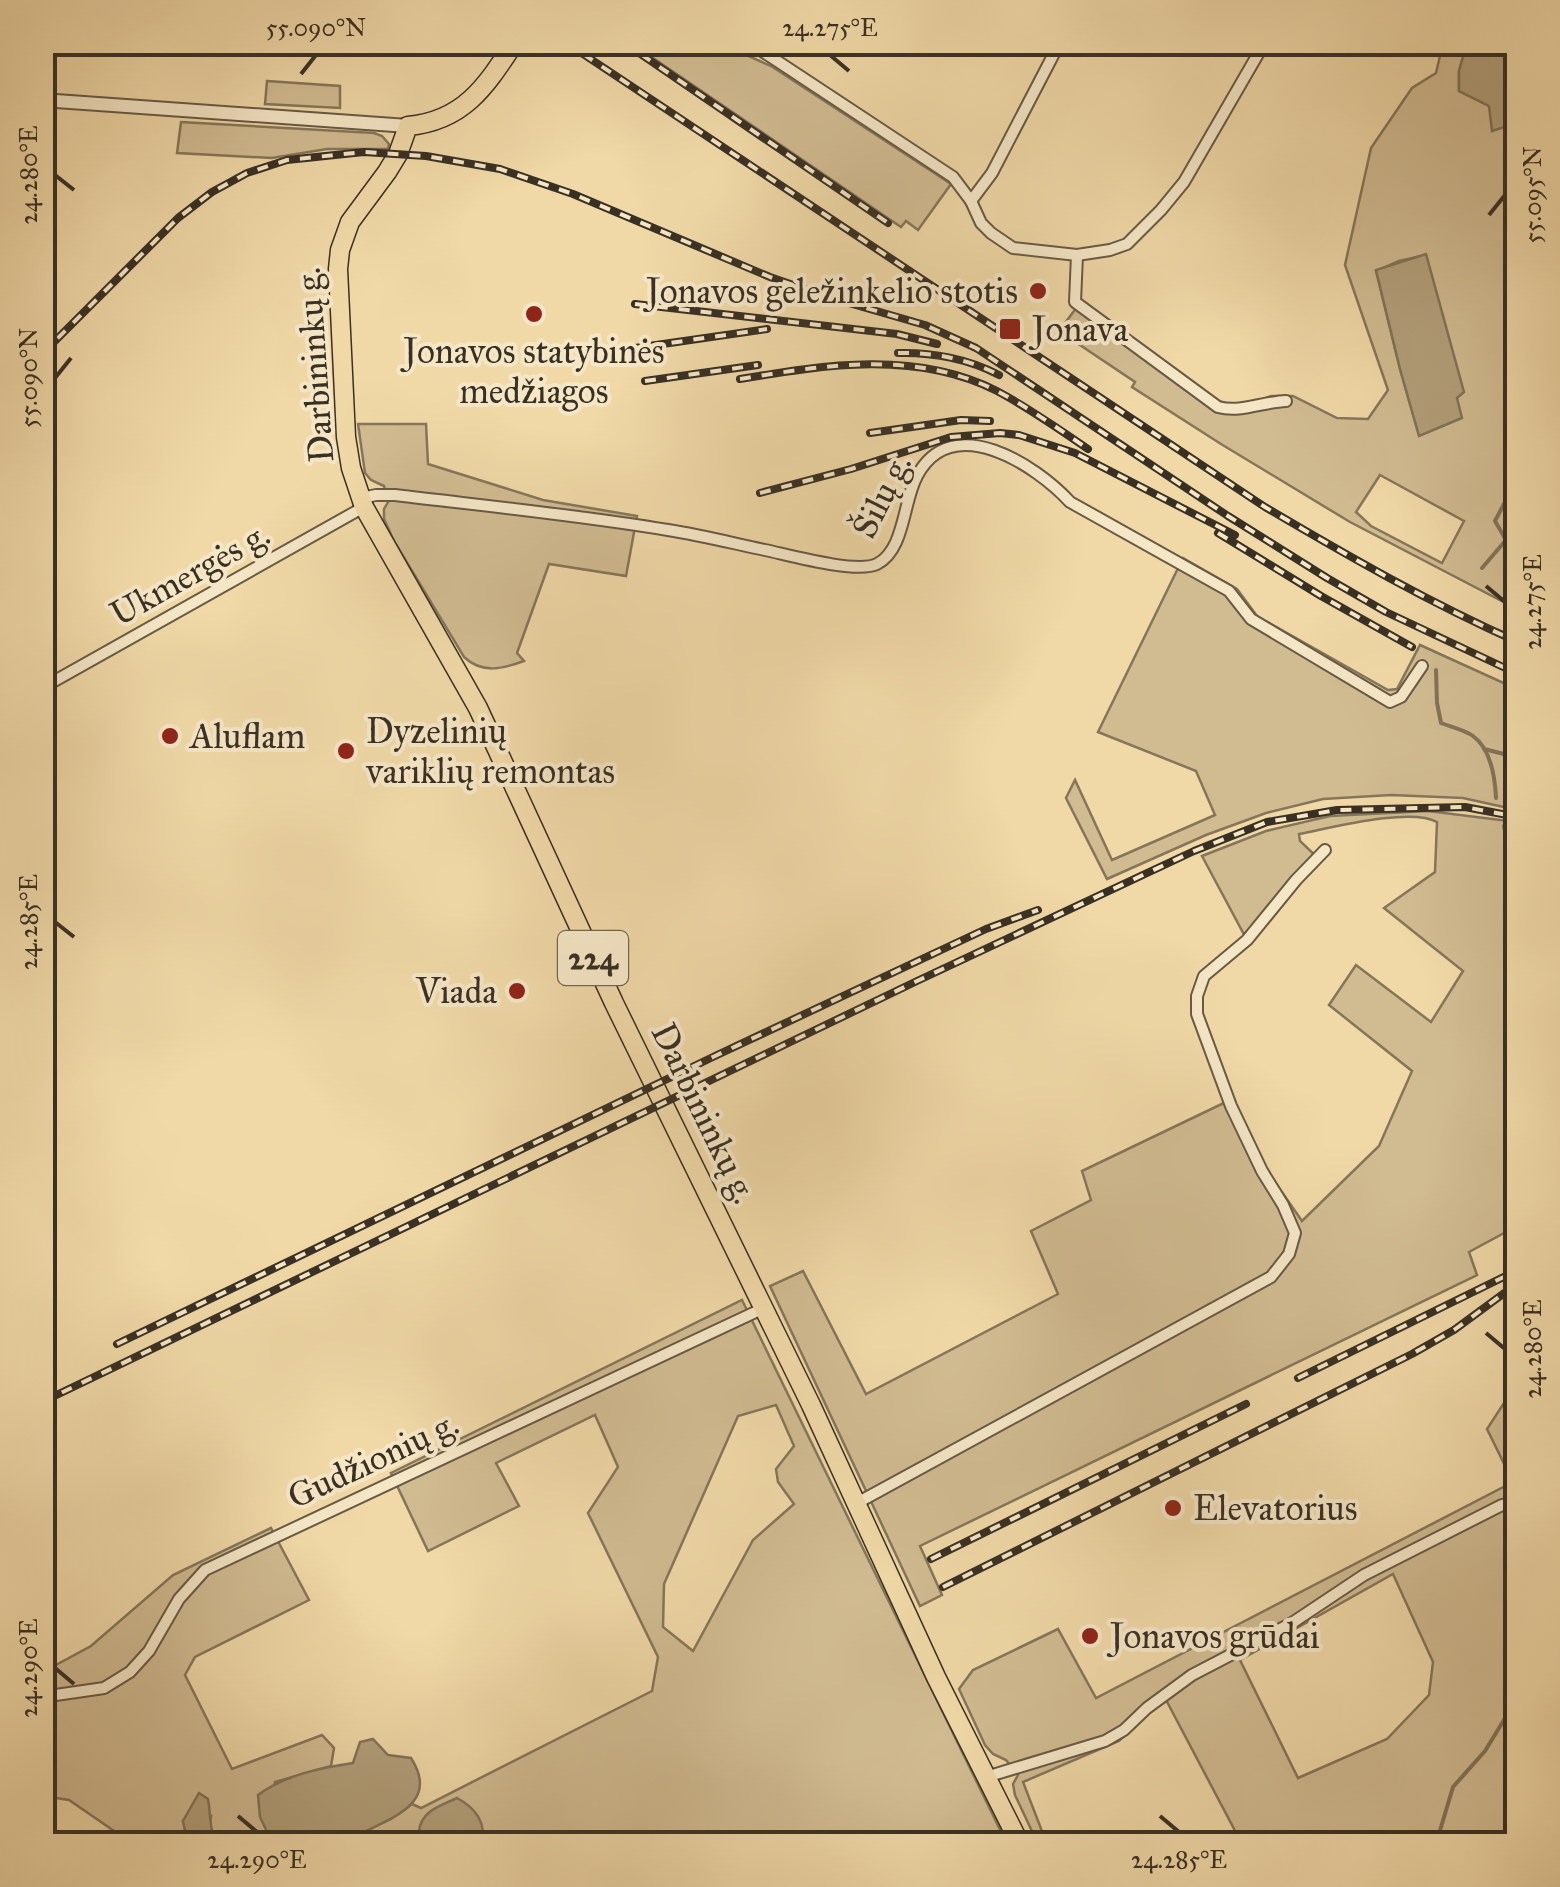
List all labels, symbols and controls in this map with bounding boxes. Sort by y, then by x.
text: 55.090°N [266,12,366,43]
text: 24.275°E [782,12,878,43]
text: 24.280°E [13,125,44,225]
text: 55.095°N [1517,146,1548,244]
street label: Darbininkų g. [287,266,343,464]
place label: Jonavos geležinkelio stotis [642,270,1018,313]
marker: Jonavos geležinkelio stotis [1027,280,1049,302]
marker: Jonavos statybinės medžiagos [523,303,545,325]
place label: Jonava [1028,308,1128,351]
marker: Jonava [997,316,1023,342]
text: 55.090°N [13,328,44,428]
place label: Jonavos statybinės medžiagos [400,330,664,413]
street label: Šilų g. [842,446,921,545]
street label: Ukmergės g. [103,513,277,635]
text: 24.275°E [1517,554,1548,650]
place label: Dyzelinių variklių remontas [365,710,615,793]
place label: Aluflam [188,715,306,758]
marker: Aluflam [159,725,181,747]
marker: Dyzelinių variklių remontas [335,740,357,762]
text: 24.285°E [13,874,44,970]
road number: 224 [558,931,628,985]
place label: Viada [415,970,497,1013]
marker: Viada [506,980,528,1002]
street label: Darbininkų g. [642,1016,766,1210]
text: 24.280°E [1517,1299,1548,1399]
street label: Gudžionių g. [281,1402,465,1518]
place label: Elevatorius [1193,1487,1357,1530]
marker: Elevatorius [1162,1497,1184,1519]
place label: Jonavos grūdai [1106,1615,1320,1658]
text: 24.290°E [13,1618,44,1718]
marker: Jonavos grūdai [1079,1625,1101,1647]
text: 24.290°E [207,1844,307,1875]
text: 24.285°E [1131,1844,1227,1875]

